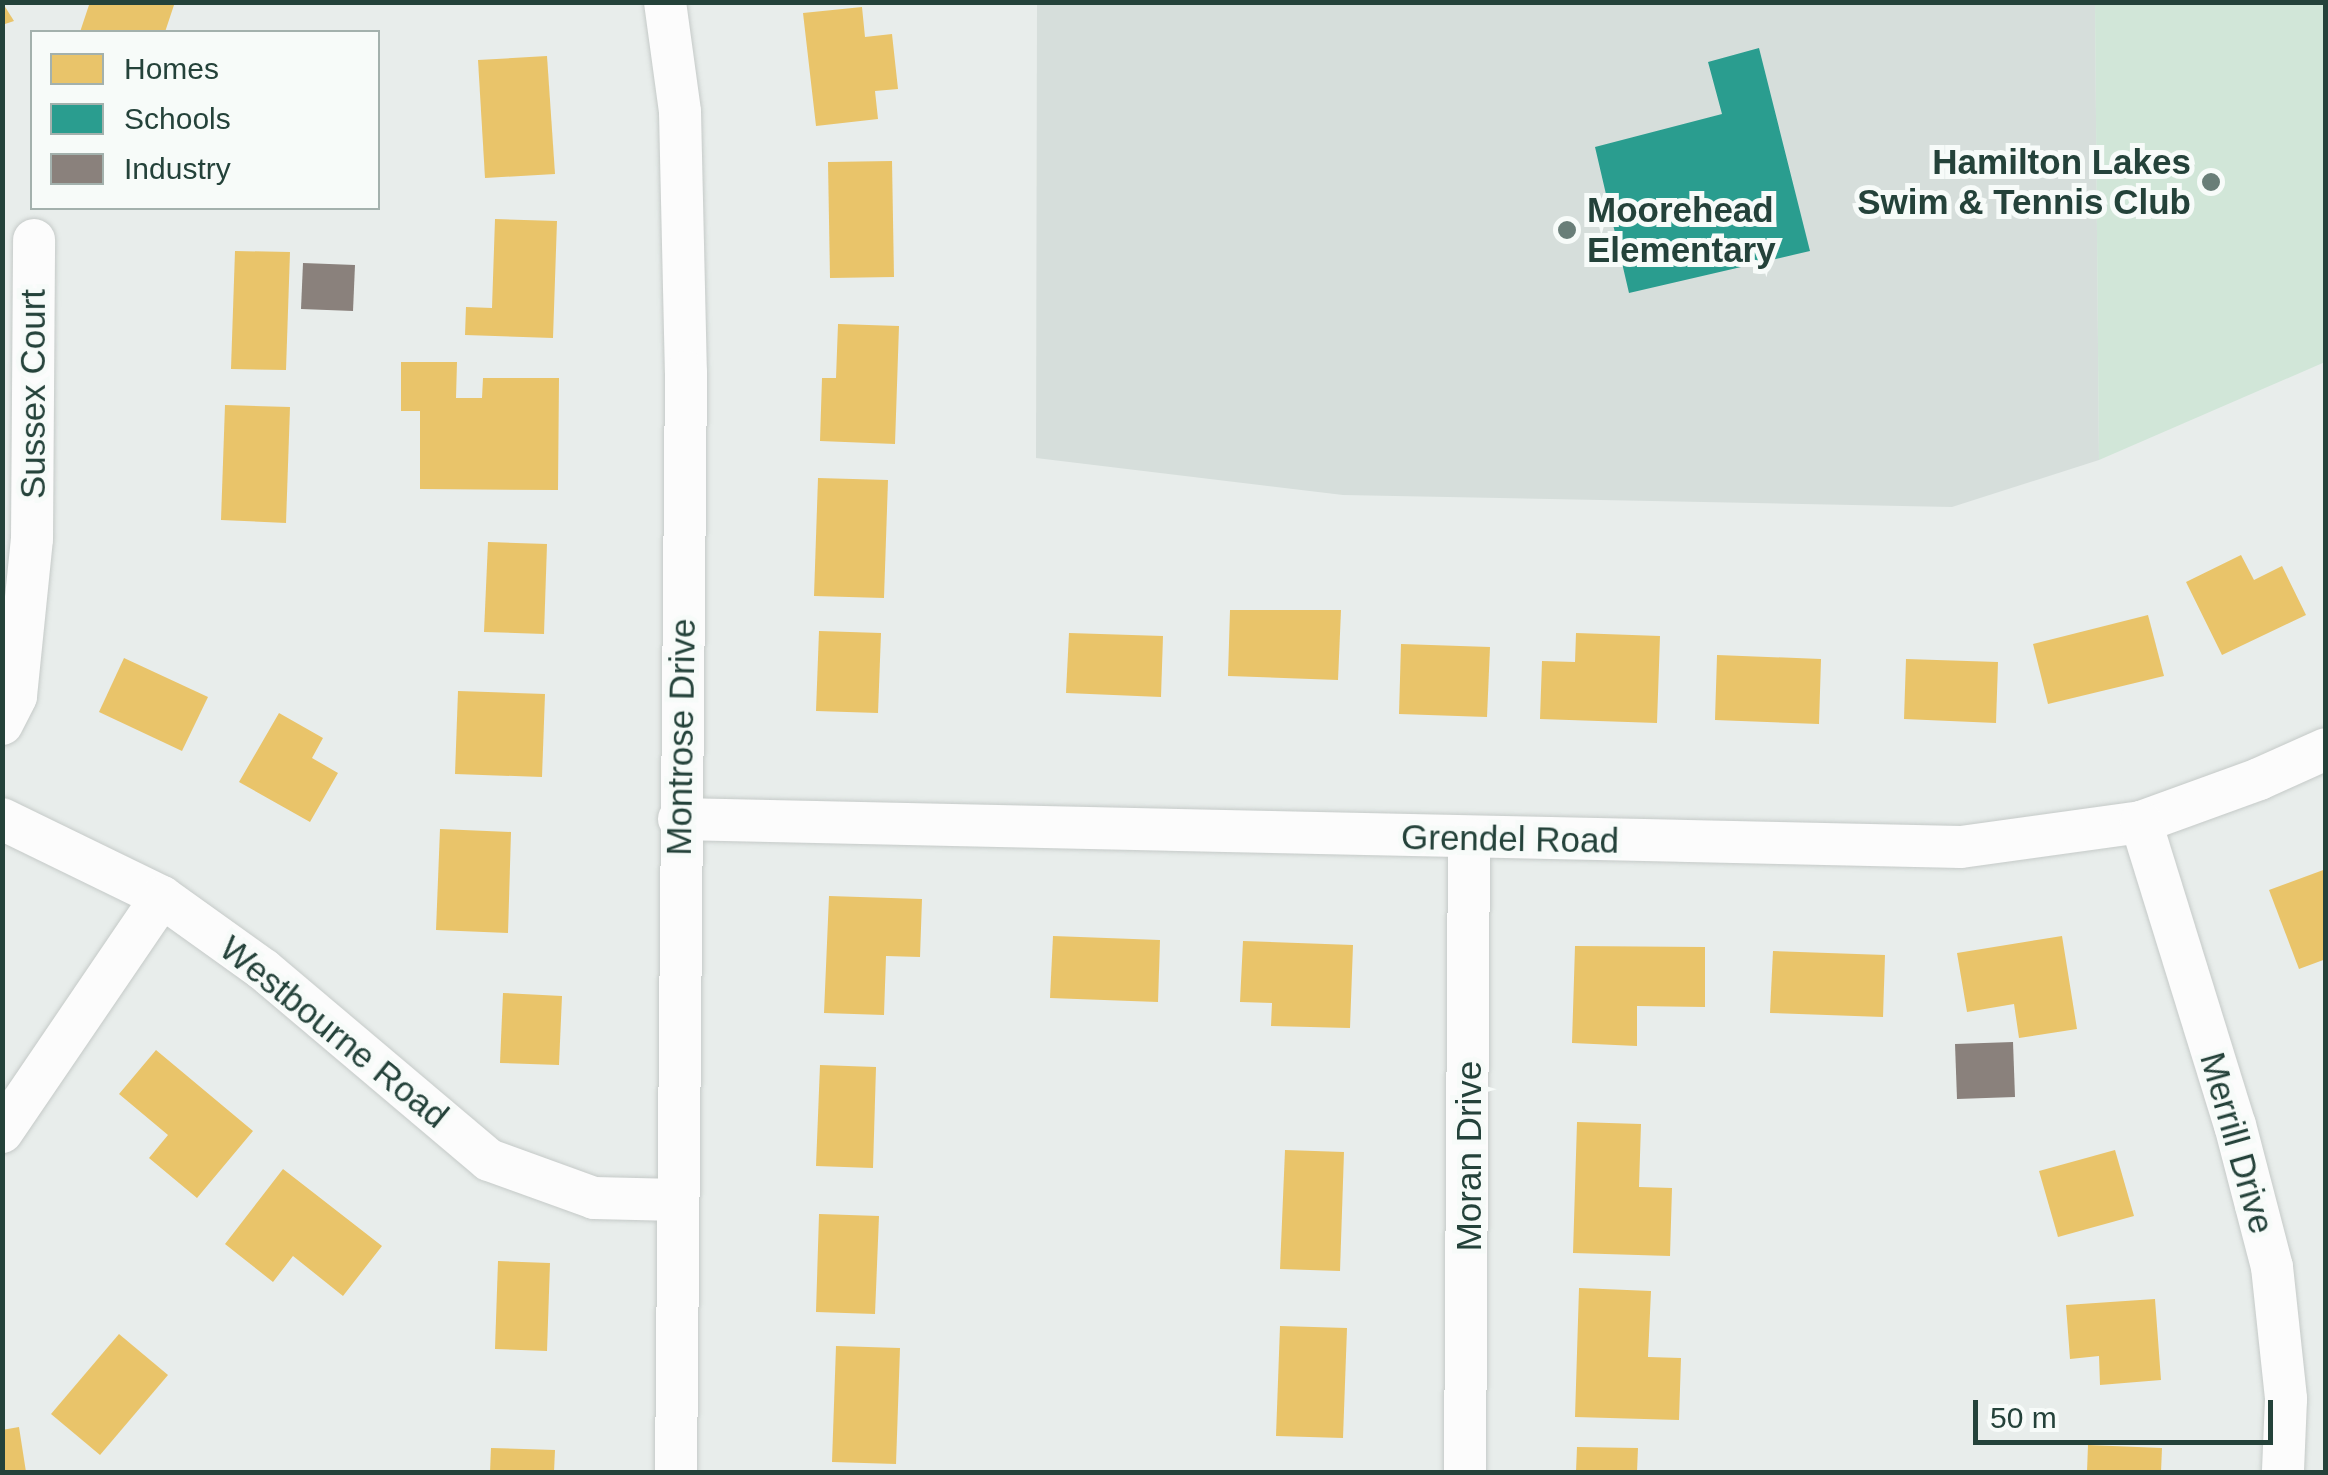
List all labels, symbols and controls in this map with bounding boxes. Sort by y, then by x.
legend [30,30,380,210]
text: Homes [124,52,219,85]
text: Schools [124,102,231,135]
place label: Hamilton Lakes Swim & Tennis Club [1857,141,2191,223]
text: Industry [124,152,231,185]
marker: Hamilton Lakes Swim & Tennis Club [2200,171,2222,193]
place label: Moorehead Elementary [1587,189,1776,271]
marker: Moorehead Elementary [1556,219,1578,241]
street label: Sussex Court [12,289,54,499]
street label: Montrose Drive [658,618,704,856]
street label: Grendel Road [1401,816,1619,862]
street label: Westbourne Road [211,927,457,1137]
street label: Merrill Drive [2191,1047,2283,1239]
street label: Moran Drive [1448,1061,1490,1251]
scale bar [1978,1380,2278,1442]
text: 50 m [1990,1401,2057,1434]

